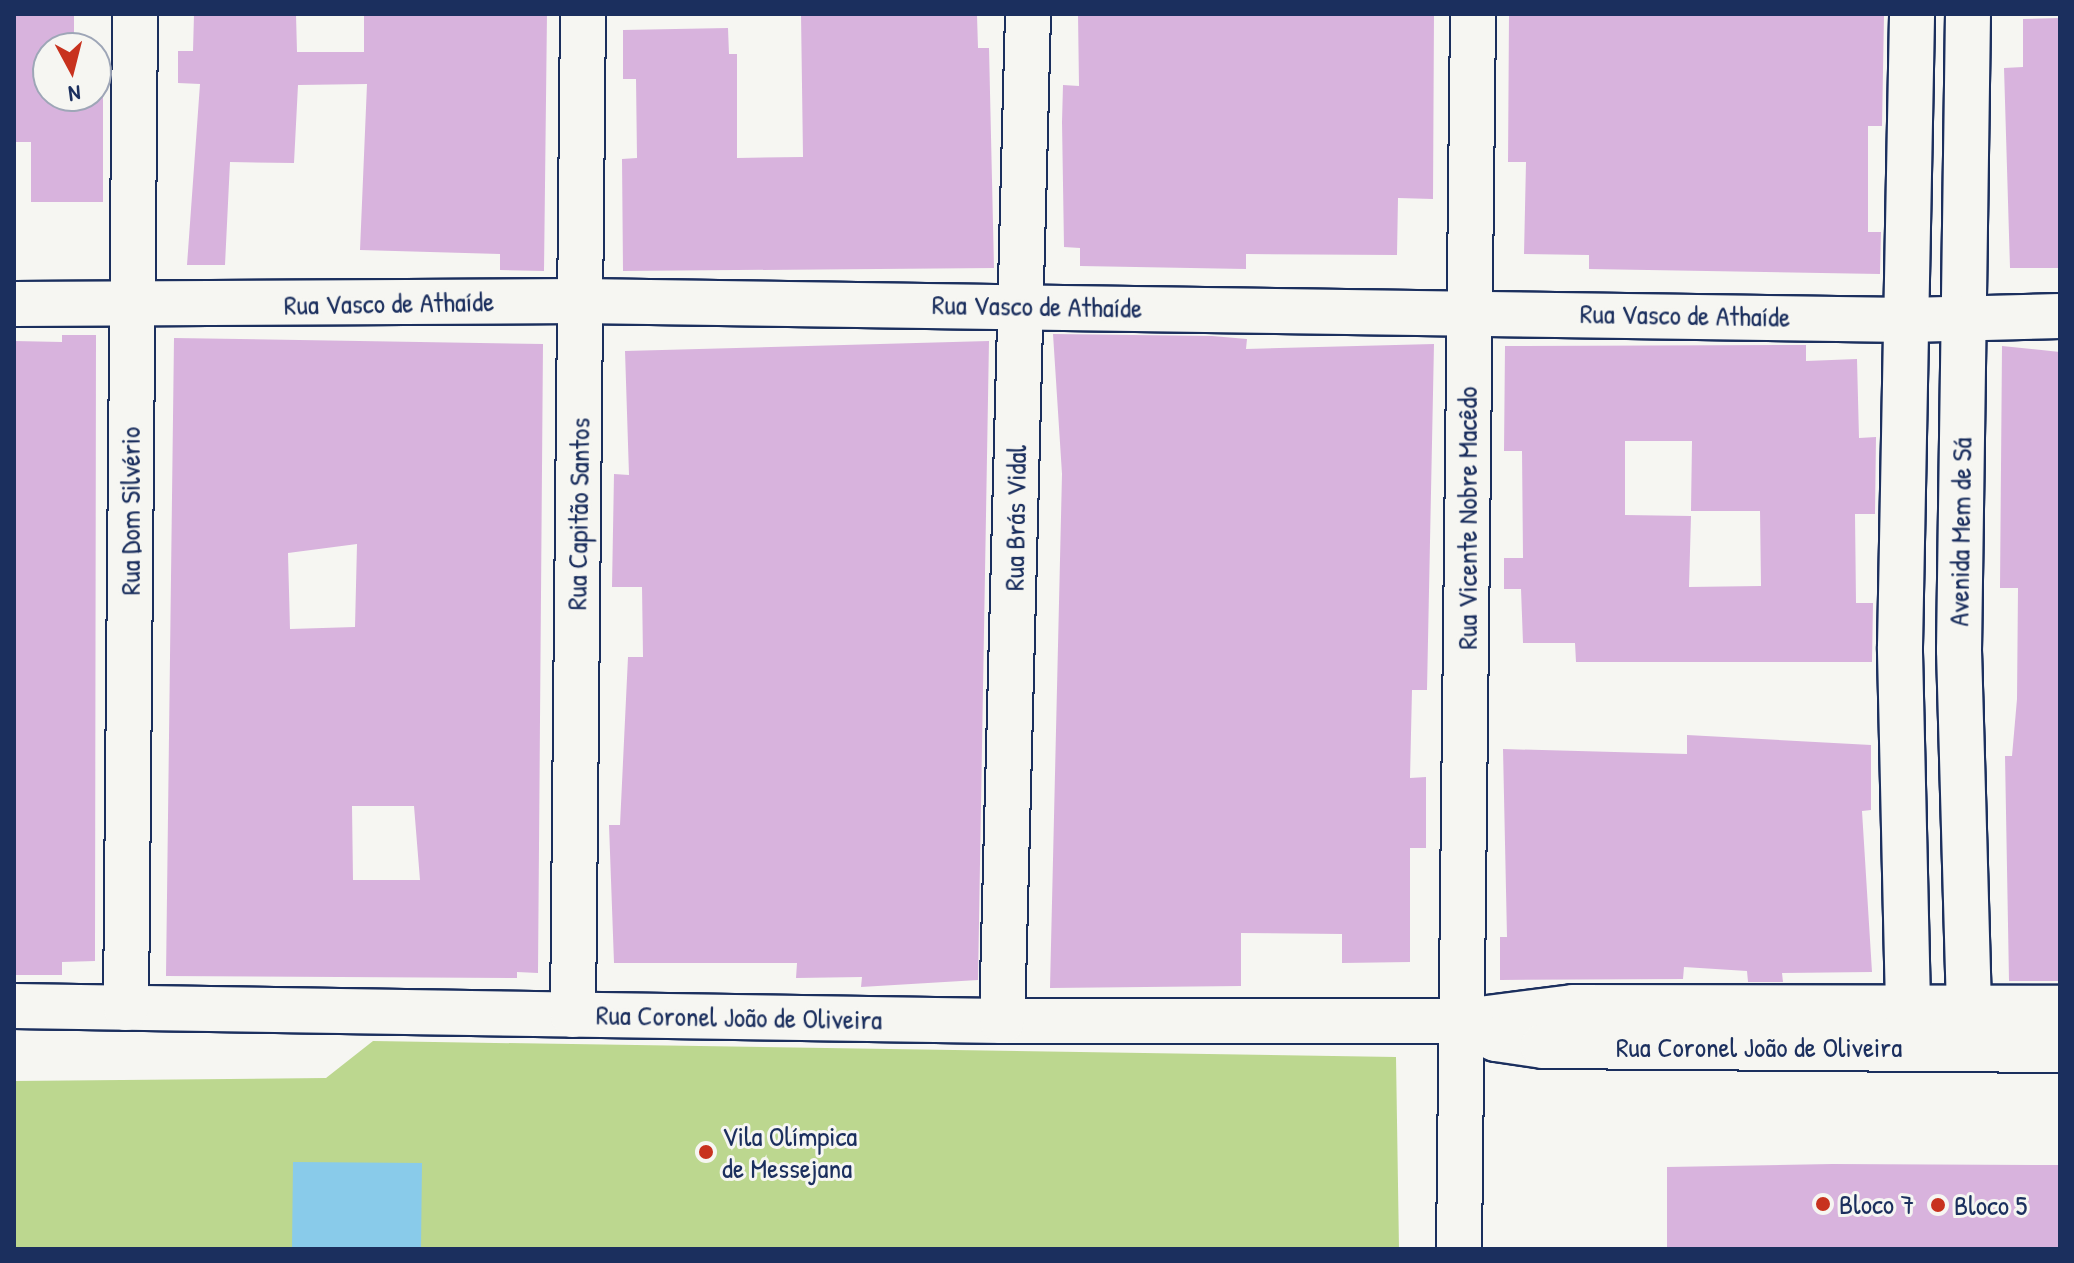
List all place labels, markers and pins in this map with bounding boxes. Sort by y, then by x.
place label: Vila Olímpica de Messejana [722,1119,857,1185]
marker: Vila Olímpica de Messejana [697,1143,715,1161]
place label: Bloco 7 [1839,1187,1914,1221]
place label: Bloco 5 [1954,1188,2027,1222]
marker: Bloco 7 [1814,1195,1832,1213]
marker: Bloco 5 [1929,1196,1947,1214]

